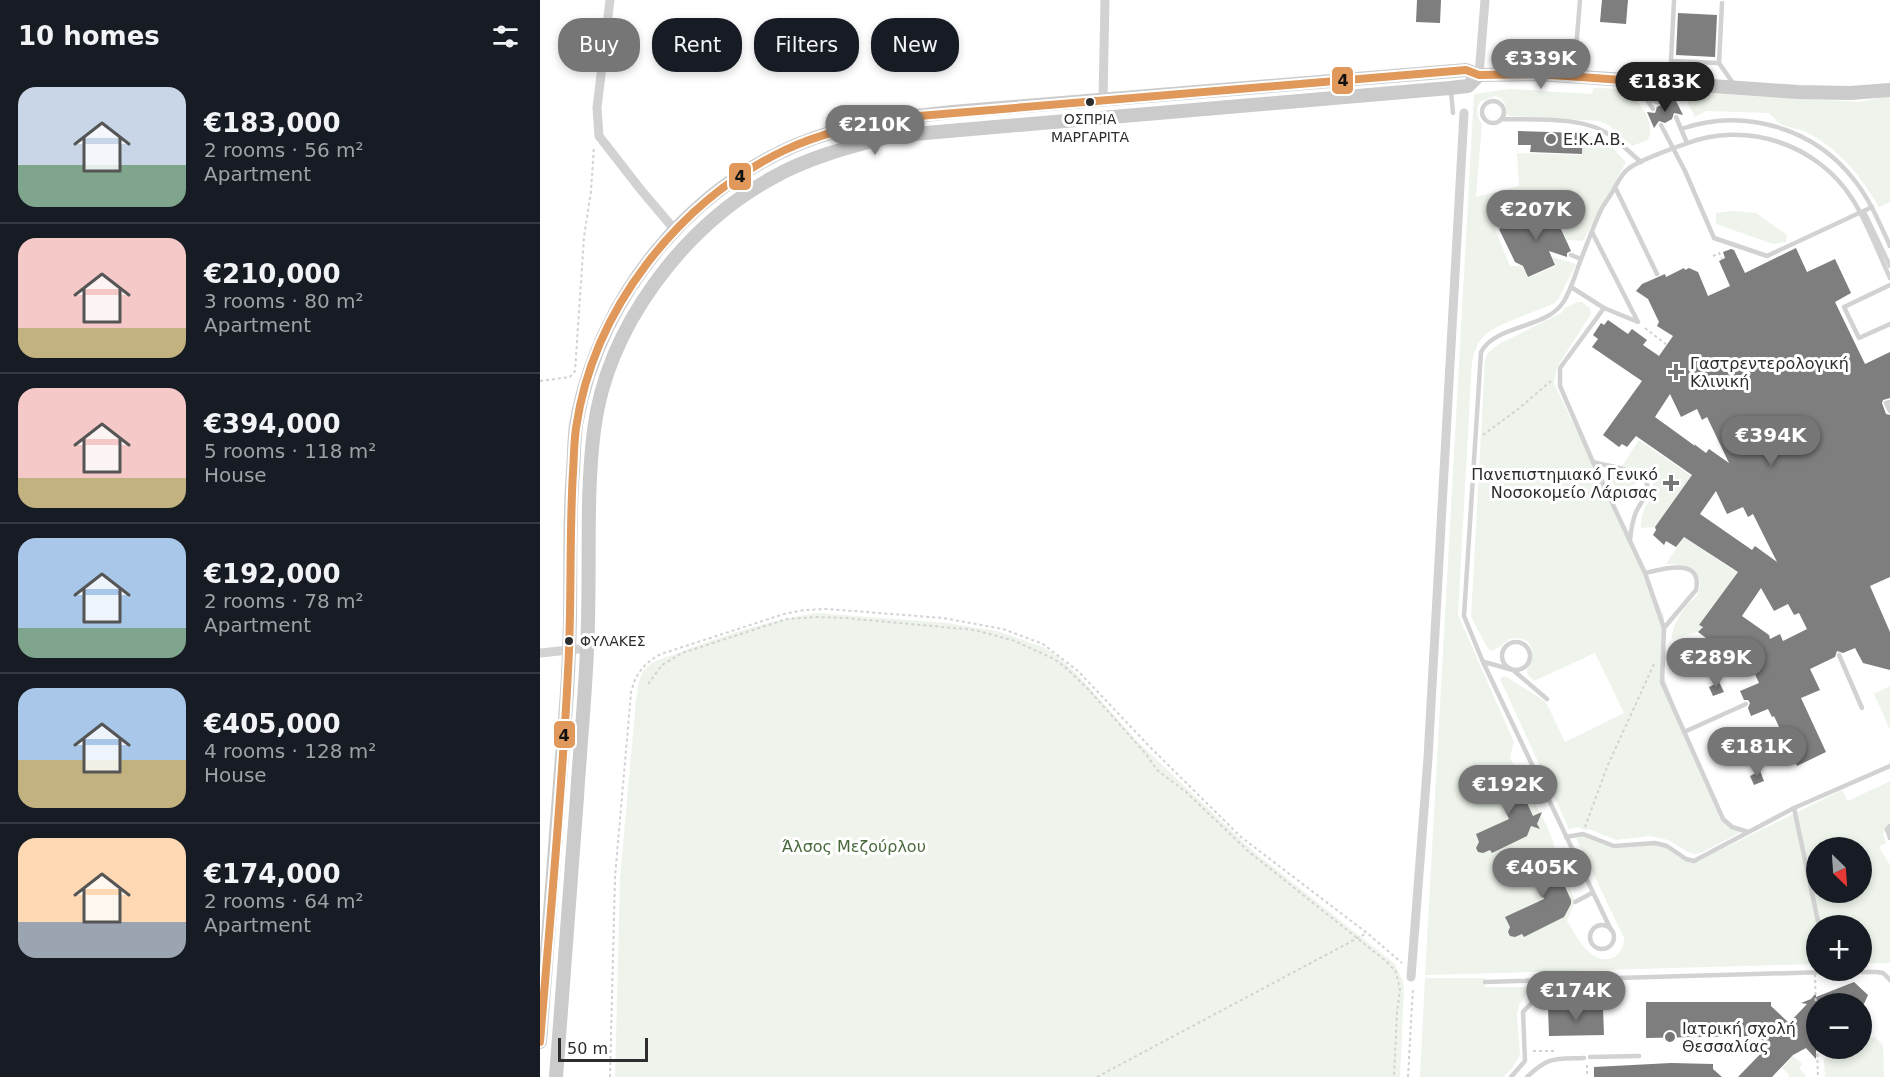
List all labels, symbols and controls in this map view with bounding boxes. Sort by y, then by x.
chip: Buy [558,18,640,72]
chip: Rent [652,18,742,72]
chip: Filters [754,18,859,72]
chip: New [871,18,959,72]
icon: filters [489,20,522,53]
text: 10 homes [18,21,160,51]
pin: €339K [1499,39,1583,90]
text: €339K [1505,46,1577,70]
pin: €183K [1623,62,1707,113]
line badge: 4 [1331,66,1354,95]
text: €183K [1629,69,1701,93]
text: 4 [1337,71,1349,90]
marker: ΟΣΠΡΙΑ ΜΑΡΓΑΡΙΤΑ [1084,96,1096,108]
pin: €210K [833,105,917,156]
text: €183,000 [204,108,341,138]
icon: home [66,111,138,183]
place label: ΟΣΠΡΙΑ ΜΑΡΓΑΡΙΤΑ [1051,111,1130,145]
text: €210K [839,112,911,136]
place label: E.K.A.B. [1563,130,1626,149]
marker: E.K.A.B. [1544,132,1558,146]
text: 2 rooms · 56 m² [204,138,364,162]
text: Apartment [204,162,311,186]
line badge: 4 [728,162,752,191]
text: 4 [734,167,746,186]
pin: €207K [1494,190,1578,241]
text: €207K [1500,197,1572,221]
text: €210,000 [204,259,341,289]
icon: home [66,262,138,334]
text: 3 rooms · 80 m² [204,289,364,313]
text: Apartment [204,313,311,337]
place label: Γαστρεντερολογική Κλινική [1690,354,1849,391]
marker: Γαστρεντερολογική Κλινική [1667,363,1685,381]
text: €394,000 [204,409,341,439]
icon: home [66,412,138,484]
pin: €394K [1729,416,1813,467]
text: €394K [1735,423,1807,447]
text: 5 rooms · 118 m² [204,439,376,463]
text: House [204,463,267,487]
place label: Πανεπιστημιακό Γενικό Νοσοκομείο Λάρισας [1471,465,1658,502]
marker: Πανεπιστημιακό Γενικό Νοσοκομείο Λάρισας [1662,474,1680,492]
text: €192,000 [204,559,341,589]
icon: home [66,562,138,634]
text: 2 rooms · 78 m² [204,589,364,613]
text: Apartment [204,613,311,637]
place label: ΦΥΛΑΚΕΣ [580,633,646,649]
marker: ΦΥΛΑΚΕΣ [563,635,575,647]
pin: €289K [1674,638,1758,689]
text: €289K [1680,645,1752,669]
text: €405,000 [204,709,341,739]
icon: home [66,712,138,784]
line badge: 4 [553,720,576,749]
text: 4 [558,726,570,745]
pin: €181K [1715,727,1799,778]
text: €181K [1721,734,1793,758]
text: 4 rooms · 128 m² [204,739,376,763]
text: House [204,763,267,787]
pin: €192K [1466,765,1550,816]
text: €192K [1472,772,1544,796]
park label: Άλσος Μεζούρλου [782,837,926,856]
north arrow [1806,837,1872,903]
map controls [1806,837,1872,1059]
pin: €405K [1500,848,1584,899]
text: €405K [1506,855,1578,879]
text: €174,000 [204,859,341,889]
icon: home [66,862,138,934]
text: 2 rooms · 64 m² [204,889,364,913]
text: Apartment [204,913,311,937]
button: + [1806,915,1872,981]
pin: €174K [1534,971,1618,1022]
text: €174K [1540,978,1612,1002]
button: − [1806,993,1872,1059]
place label: Ιατρική σχολή Θεσσαλίας [1682,1019,1796,1056]
marker: Ιατρική σχολή Θεσσαλίας [1663,1030,1677,1044]
scale bar [558,1035,648,1062]
text: 50 m [567,1039,608,1058]

